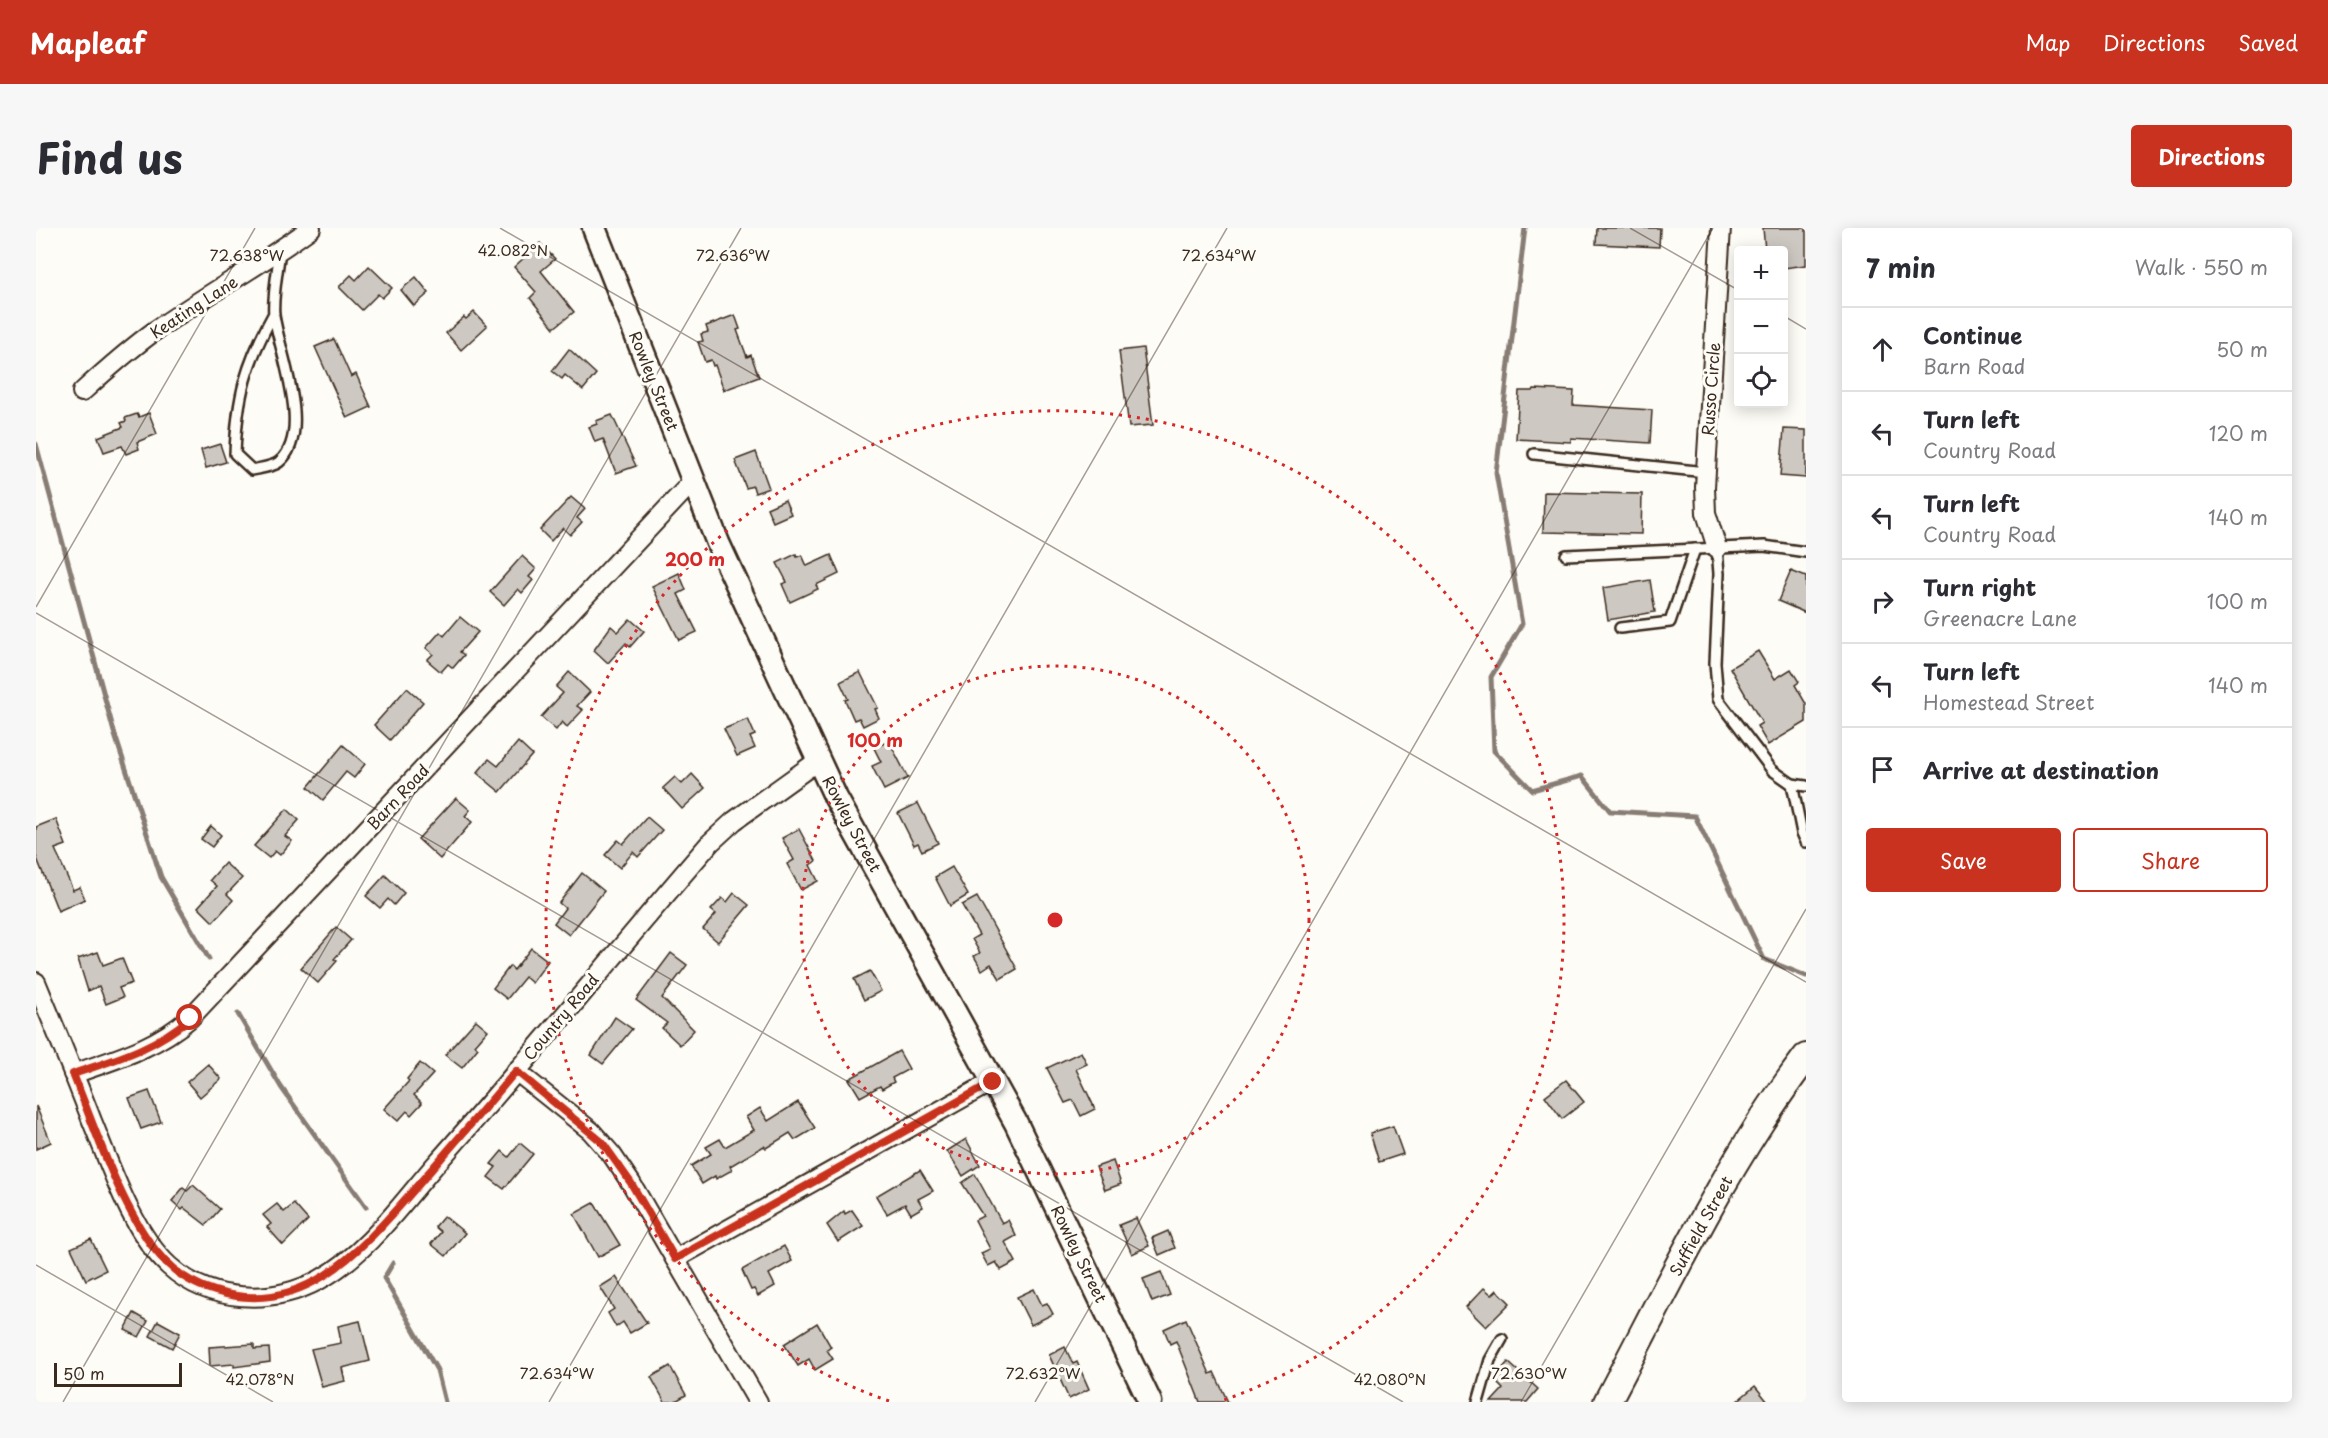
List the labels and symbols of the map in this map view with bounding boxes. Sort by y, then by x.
text: 42.082°N [478,238,548,261]
text: 72.638°W [210,243,285,266]
text: 72.636°W [696,243,771,266]
text: 72.634°W [1182,243,1257,266]
street label: Keating Lane [145,269,242,344]
street label: Rowley Street [624,327,686,435]
street label: Russo Circle [1695,341,1725,437]
text: 200 m [665,545,725,572]
text: 100 m [847,726,903,753]
street label: Barn Road [361,758,434,834]
street label: Rowley Street [817,771,889,876]
centre of rings [1045,910,1065,930]
street label: Country Road [517,968,604,1065]
route start [176,1004,202,1030]
route end [979,1068,1005,1094]
street label: Suffield Street [1663,1171,1738,1280]
street label: Rowley Street [1046,1201,1114,1307]
scale bar [54,1360,182,1388]
text: 72.634°W [520,1361,595,1384]
text: 72.632°W [1006,1361,1081,1384]
text: 72.630°W [1491,1361,1567,1384]
text: 42.078°N [226,1367,295,1390]
text: 42.080°N [1354,1367,1426,1390]

